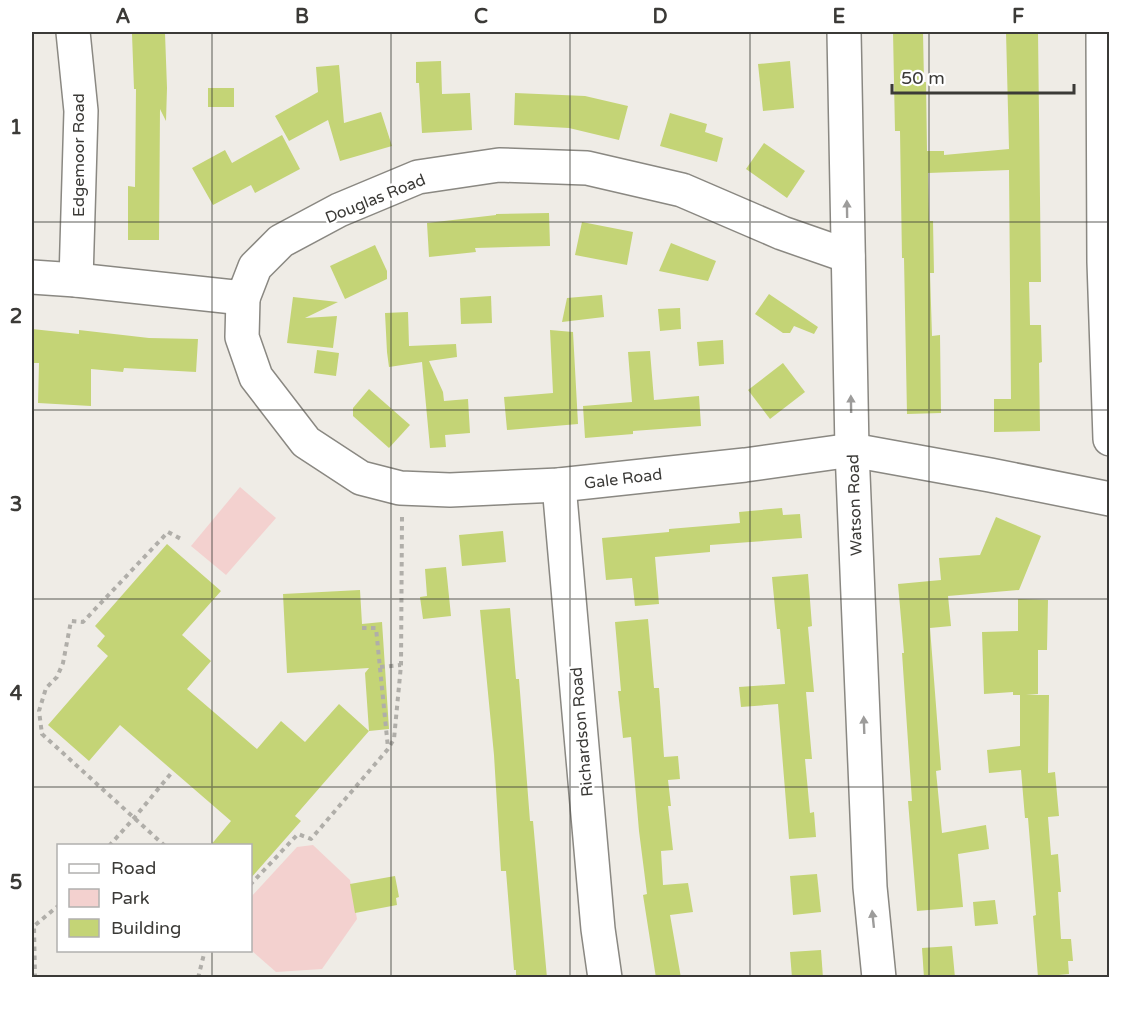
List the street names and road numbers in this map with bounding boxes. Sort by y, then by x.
street label: Edgemoor Road [69,93,89,217]
street label: Douglas Road [322,170,428,228]
street label: Watson Road [843,454,867,556]
street label: Gale Road [583,464,663,494]
street label: Richardson Road [566,666,598,798]

